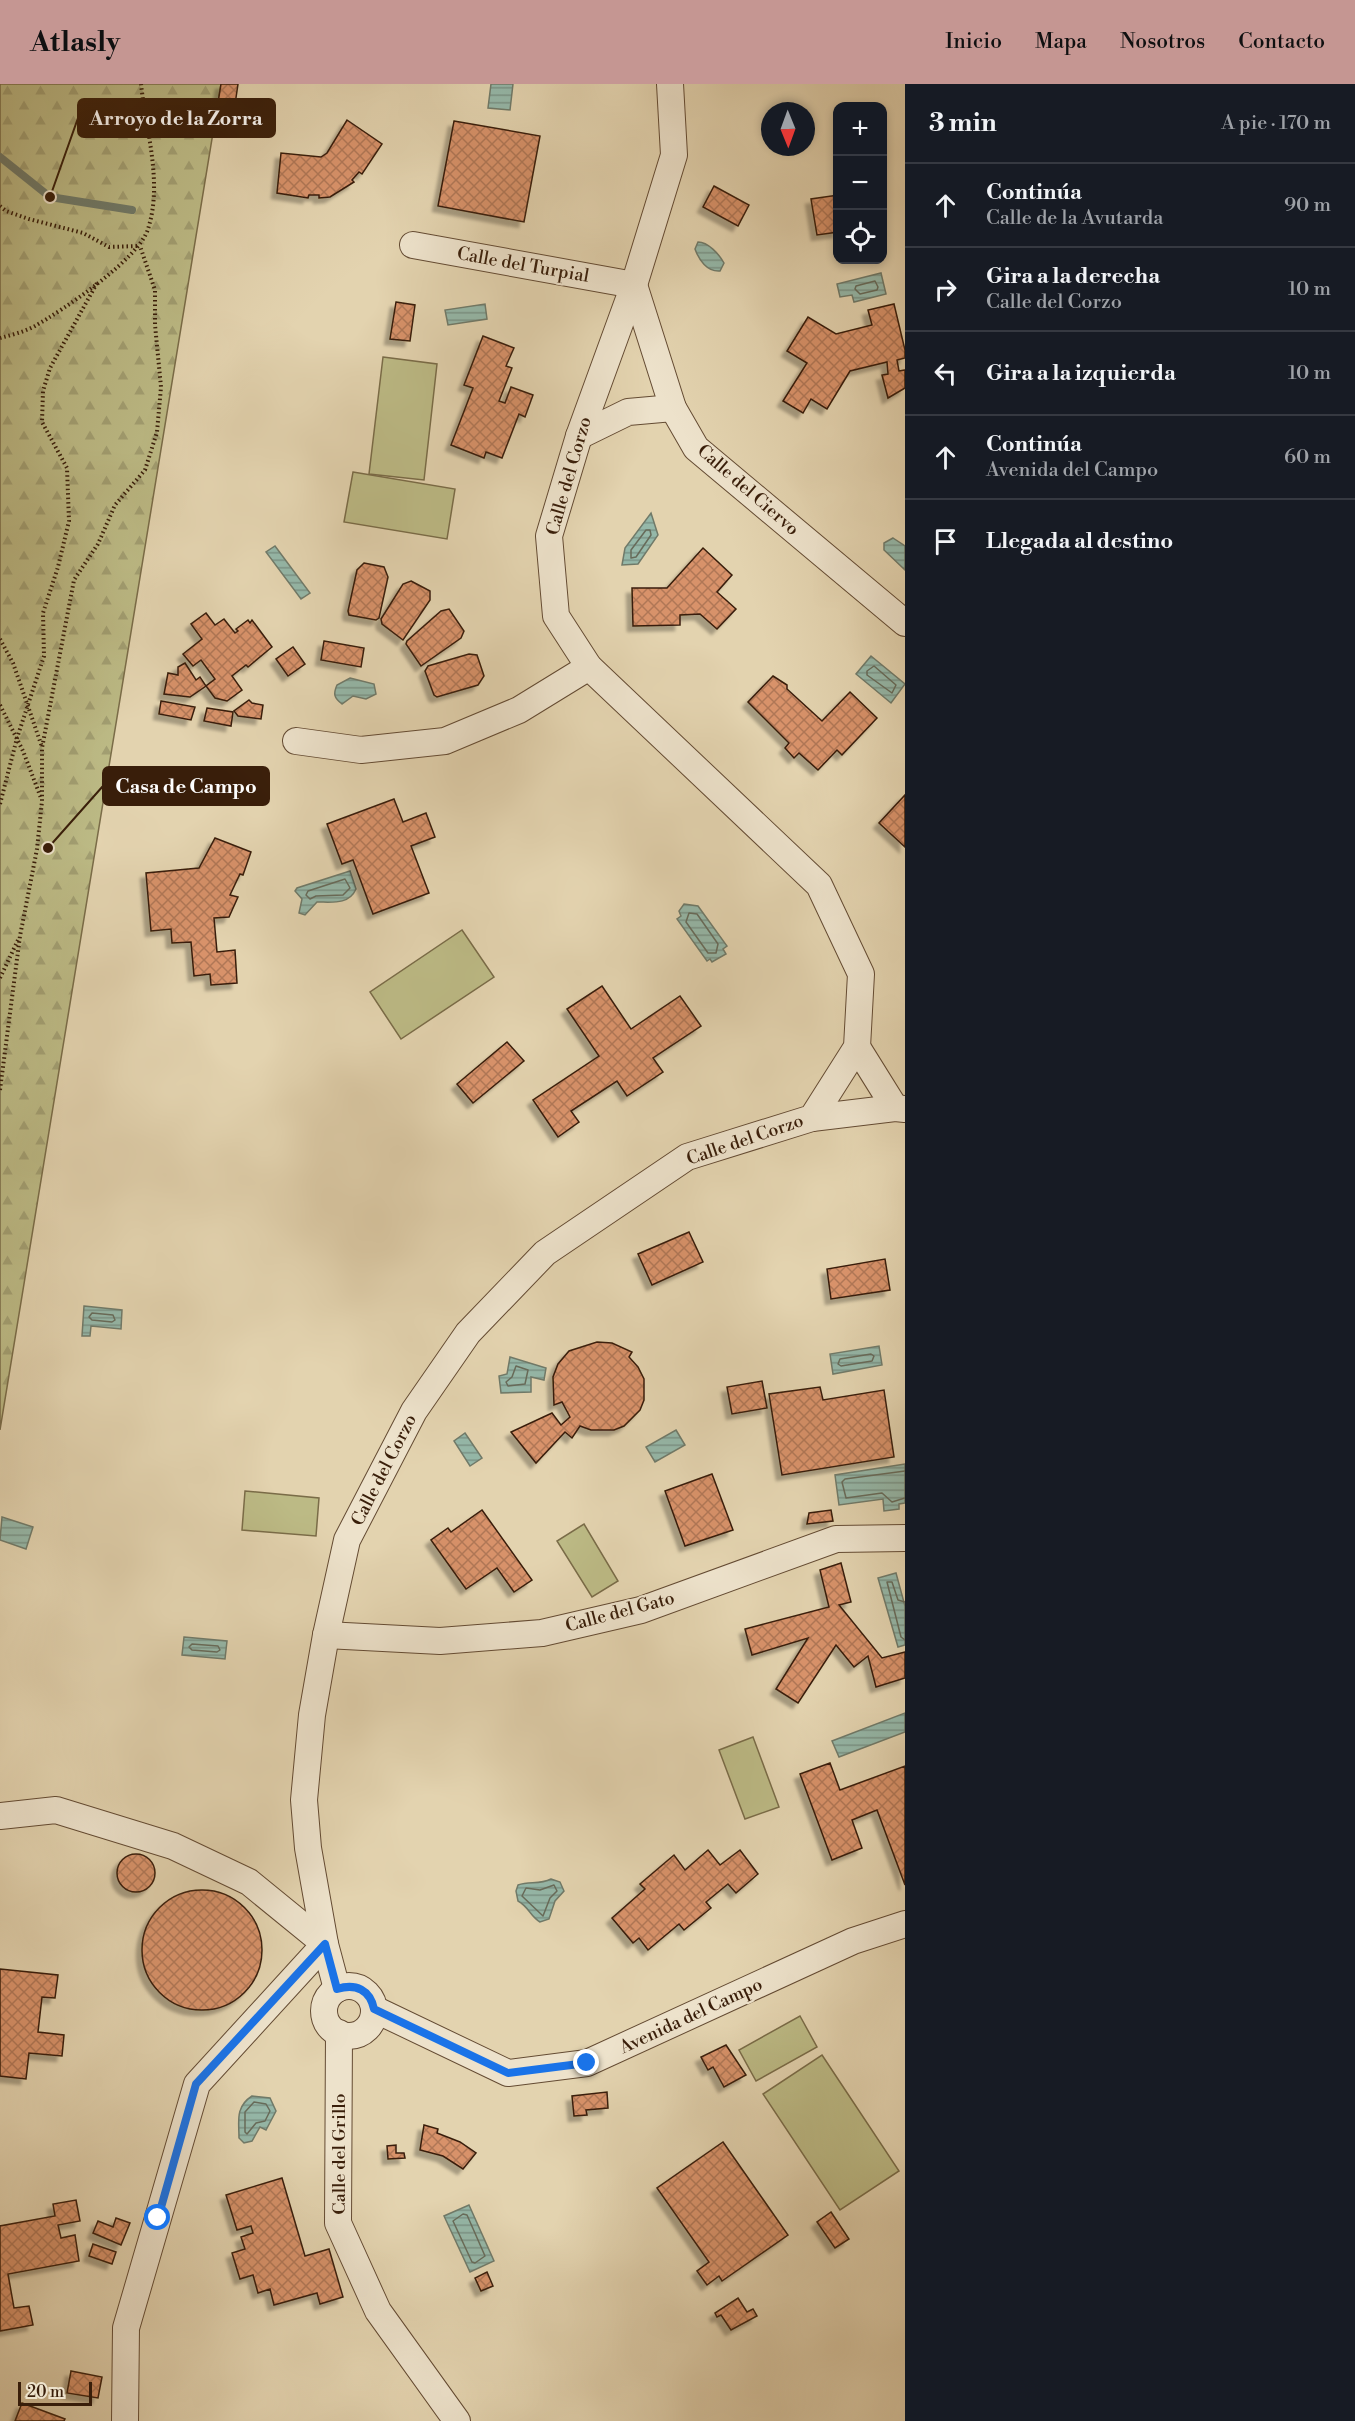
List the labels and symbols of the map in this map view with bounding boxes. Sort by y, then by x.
callout: Arroyo de la Zorra [78,99,275,137]
north arrow [761,102,815,156]
text: Arroyo de la Zorra [88,107,263,132]
street label: Calle del Turpial [455,242,592,288]
street label: Calle del Corzo [541,414,597,538]
street label: Calle del Ciervo [692,439,804,541]
callout: Casa de Campo [103,767,269,805]
text: Casa de Campo [115,775,257,800]
street label: Calle del Corzo [683,1109,807,1171]
street label: Calle del Corzo [346,1410,422,1530]
street label: Calle del Gato [563,1586,677,1638]
street label: Avenida del Campo [615,1973,766,2060]
route end [573,2049,599,2075]
street label: Calle del Grillo [328,2093,351,2215]
route start [144,2204,170,2230]
scale bar [18,2379,92,2406]

